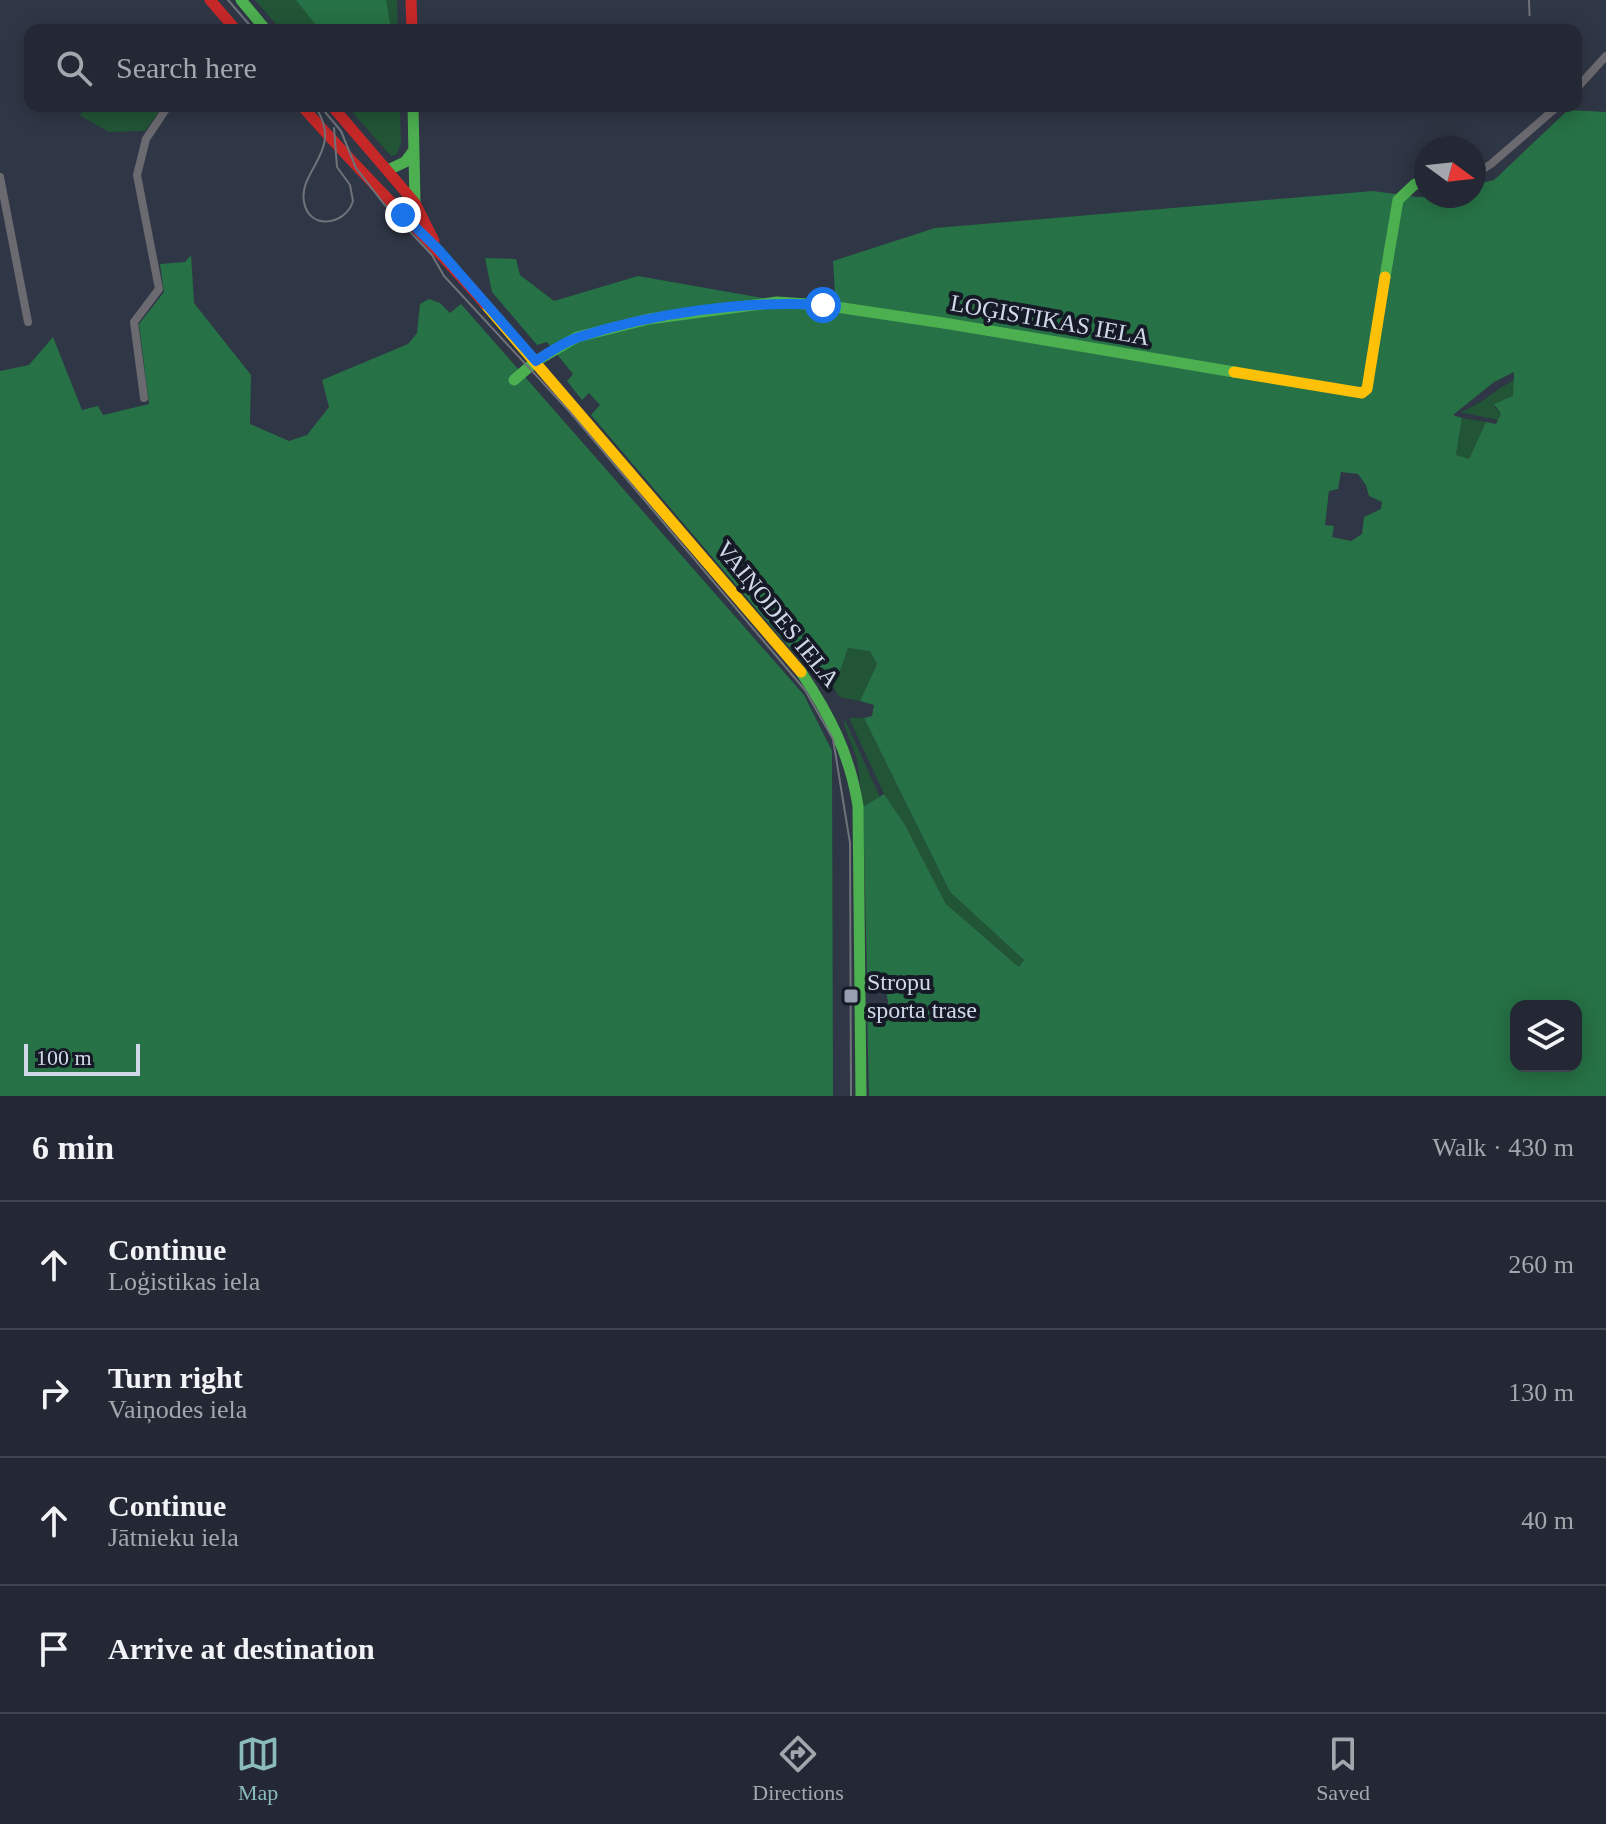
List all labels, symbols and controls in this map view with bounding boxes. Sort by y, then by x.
search box [24,24,1582,112]
icon: search [52,46,96,90]
text: Search here [116,51,257,84]
north arrow [1414,136,1486,208]
route end [385,197,421,233]
route start [805,287,841,323]
street label: LOĢISTIKAS IELA [948,290,1152,350]
street label: VAIŅODES IELA [710,536,845,693]
place label: Stropu sporta trase [867,969,977,1023]
marker: Stropu sporta trase [842,987,860,1005]
map controls [1510,1000,1582,1072]
button: layers [1510,1000,1582,1072]
scale bar [24,1040,140,1076]
text: 100 m [36,1045,92,1070]
text: 6 min [32,1129,114,1166]
text: Walk · 430 m [1432,1133,1574,1162]
text: Continue [108,1233,226,1266]
icon: ahead [32,1243,76,1287]
text: 260 m [1508,1250,1574,1279]
text: Loģistikas iela [108,1267,260,1296]
text: Turn right [108,1361,243,1394]
icon: right [32,1371,76,1415]
text: 130 m [1508,1378,1574,1407]
text: Vaiņodes iela [108,1395,247,1424]
text: Continue [108,1489,226,1522]
icon: ahead [32,1499,76,1543]
text: 40 m [1521,1506,1574,1535]
text: Jātnieku iela [108,1523,239,1552]
icon: arrive [32,1627,76,1671]
text: Arrive at destination [108,1632,375,1665]
tab: Map [236,1732,280,1806]
tab: Directions [752,1732,844,1806]
tab: Saved [1316,1732,1370,1806]

